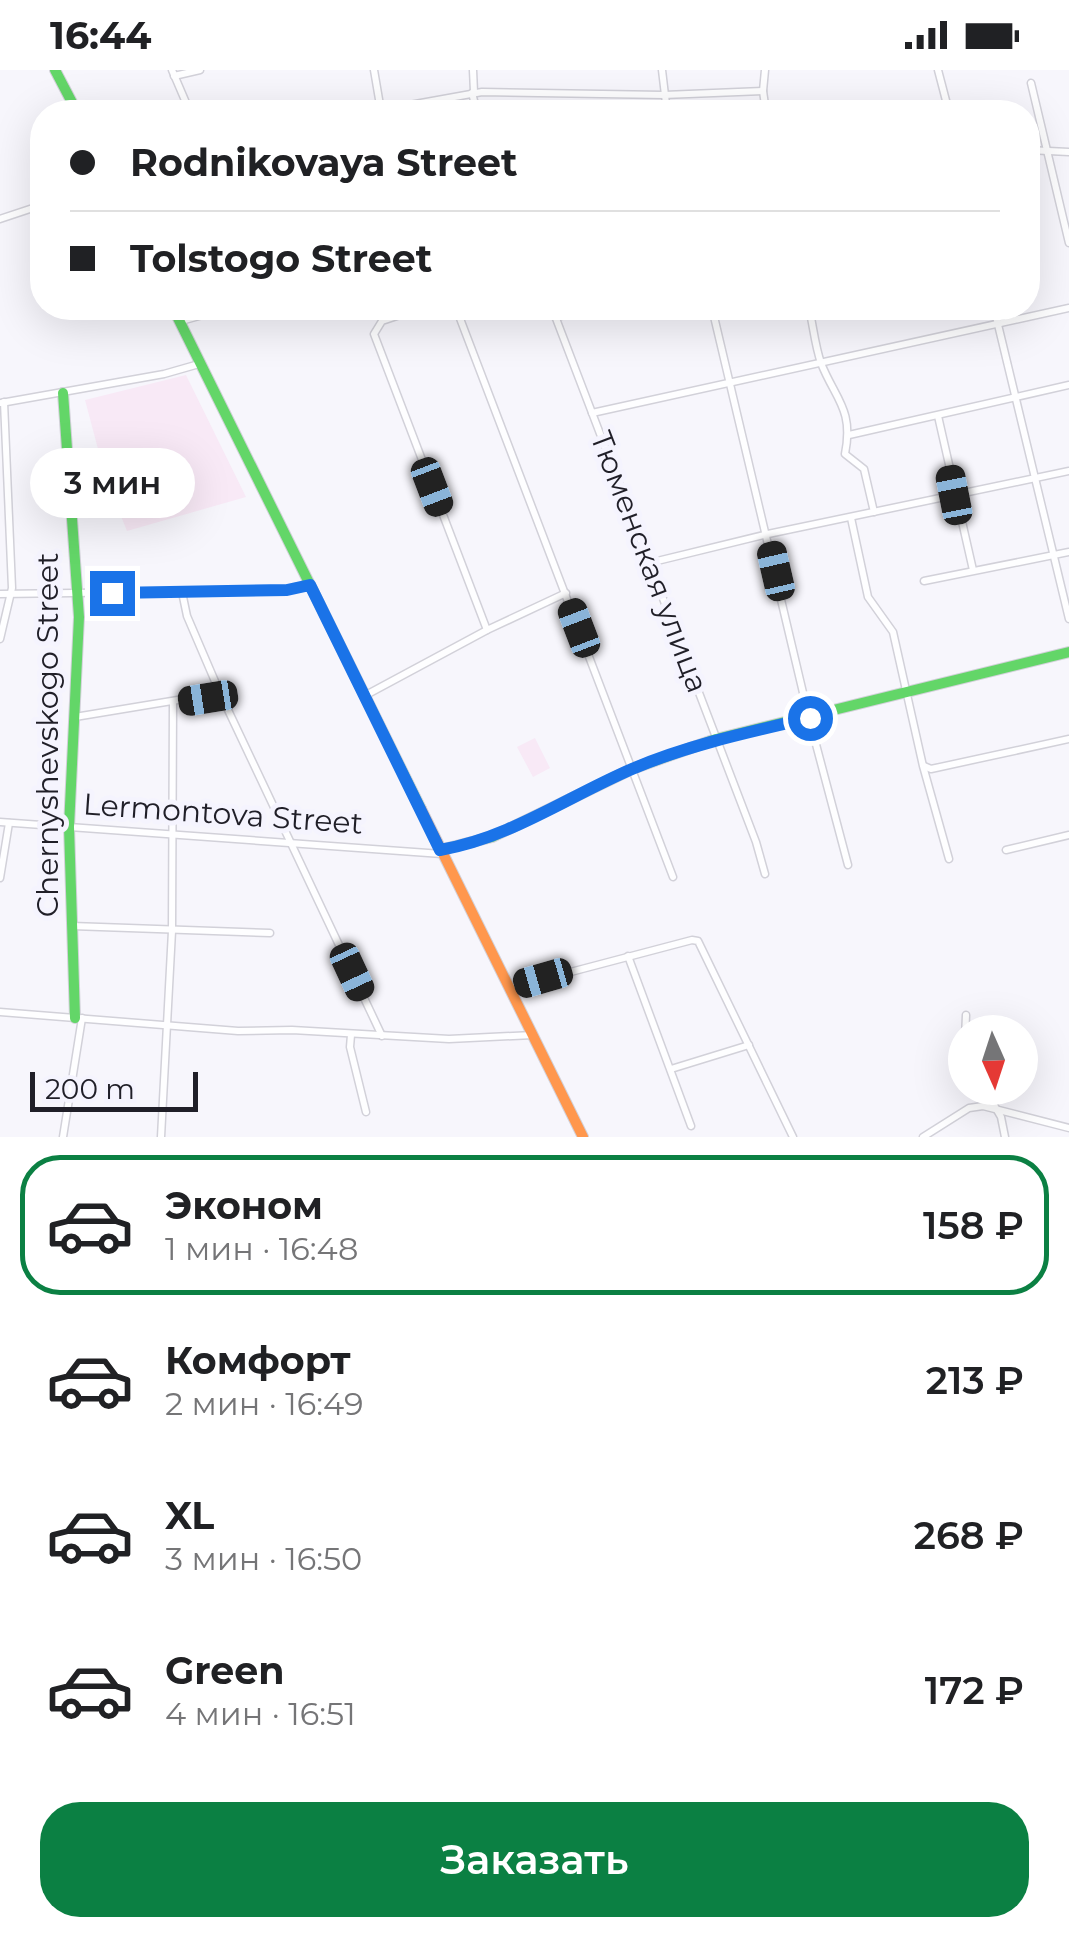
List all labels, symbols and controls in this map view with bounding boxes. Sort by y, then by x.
text: 16:44 [50,12,151,59]
text: Rodnikovaya Street [130,139,518,186]
text: Tolstogo Street [130,235,432,282]
street label: Тюменская улица [583,426,716,698]
callout: 3 мин [29,448,194,518]
car [407,454,457,520]
text: 3 мин [64,463,161,502]
car [934,463,974,527]
car [755,538,797,604]
street label: Chernyshevskogo Street [29,553,66,917]
route end [90,571,135,616]
car [554,595,604,661]
car [176,678,240,718]
route start [788,696,833,741]
street label: Lermontova Street [82,785,364,842]
car [326,938,378,1006]
car [510,955,576,1001]
north arrow [948,1015,1038,1105]
map controls [948,1015,1038,1105]
scale bar [30,1067,198,1112]
text: 200 m [45,1072,135,1106]
icon: car [45,1180,135,1270]
text: Эконом [165,1182,323,1229]
text: 158 ₽ [923,1202,1024,1249]
text: 1 мин · 16:48 [165,1229,358,1268]
icon: car [45,1335,135,1425]
text: Комфорт [165,1337,351,1384]
text: 213 ₽ [926,1357,1024,1404]
text: 2 мин · 16:49 [165,1384,364,1423]
icon: car [45,1490,135,1580]
text: XL [165,1492,214,1539]
text: 268 ₽ [914,1512,1024,1559]
text: 3 мин · 16:50 [165,1539,362,1578]
icon: car [45,1645,135,1735]
text: Green [165,1647,285,1694]
text: 172 ₽ [925,1667,1024,1714]
text: 4 мин · 16:51 [165,1694,356,1733]
button: Заказать [40,1802,1029,1917]

